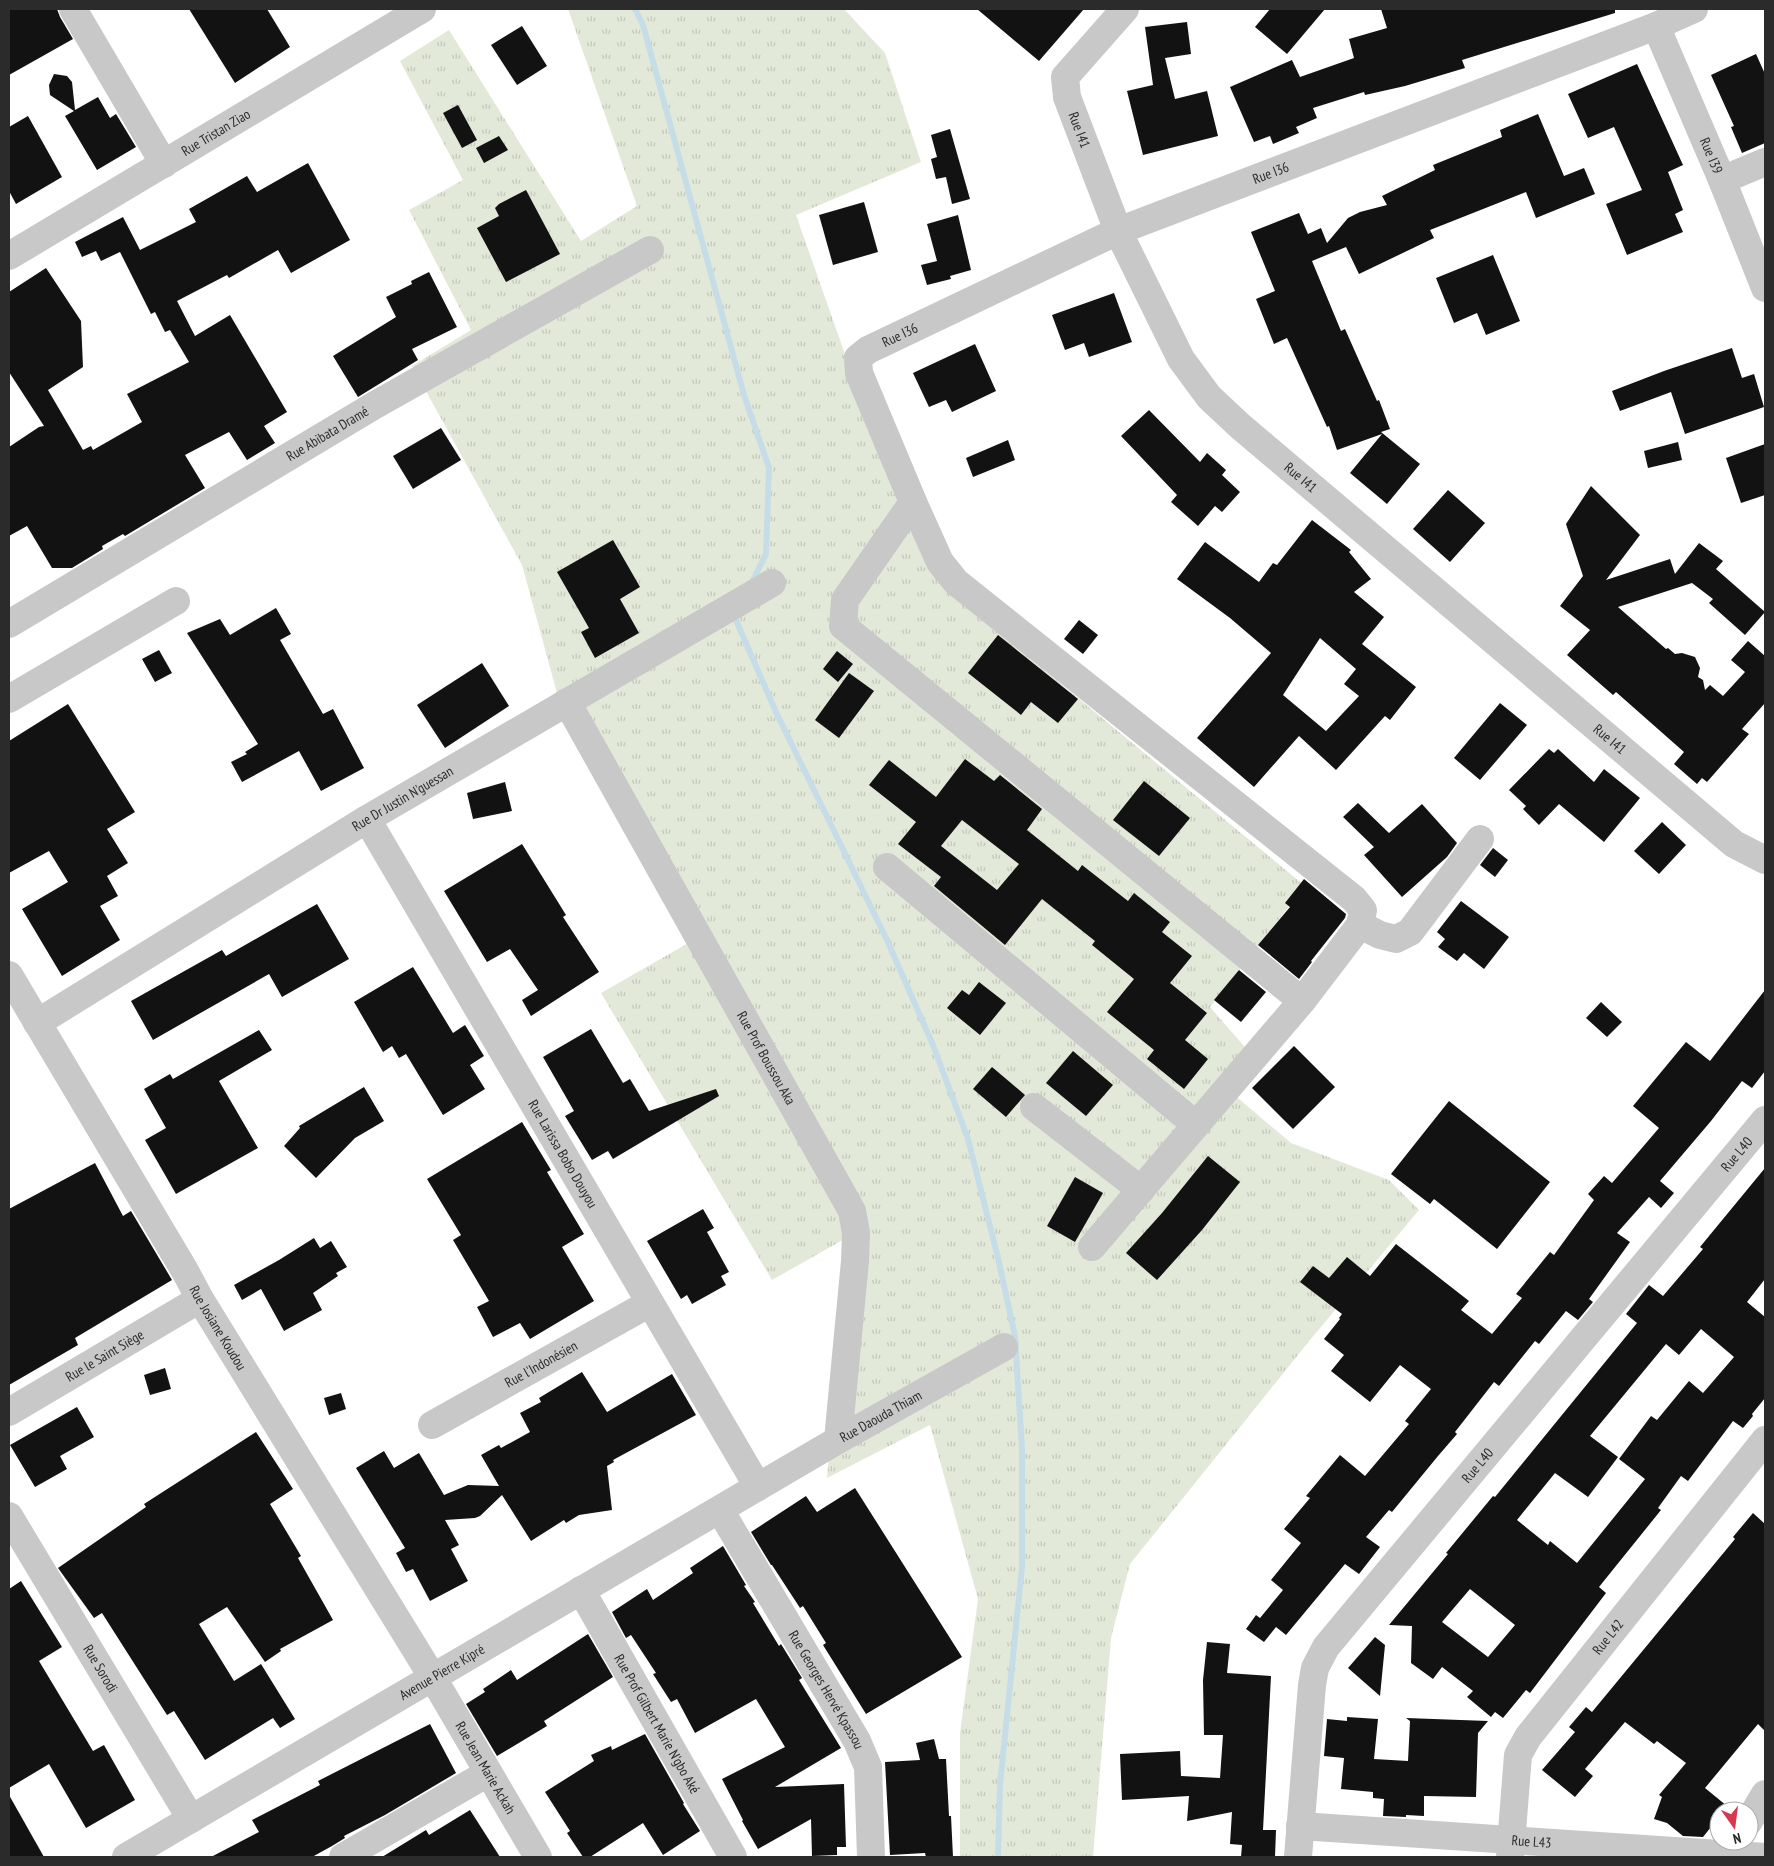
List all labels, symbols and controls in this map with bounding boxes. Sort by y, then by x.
street label: Rue Tristan Ziao [178,105,254,160]
street label: Rue I41 [1064,109,1095,151]
street label: Rue I39 [1696,135,1727,176]
street label: Rue I36 [1250,158,1291,188]
street label: Rue I36 [879,319,921,351]
street label: Rue Abibata Dramé [283,402,372,465]
street label: Rue I41 [1281,458,1321,496]
street label: Rue I41 [1590,720,1630,758]
street label: Rue Dr Justin N'guessan [349,762,456,835]
street label: Rue Prof Boussou Aka [733,1008,800,1108]
street label: Rue Larissa Bobo Douyou [524,1096,602,1211]
street label: Rue L40 [1717,1133,1756,1175]
street label: Rue Josiane Koudou [185,1282,251,1373]
street label: Rue le Saint Siège [62,1325,147,1386]
street label: Rue l'Indonésien [502,1336,581,1391]
street label: Rue Daouda Thiam [836,1386,925,1446]
street label: Rue L40 [1458,1444,1497,1486]
street label: Rue L42 [1588,1616,1627,1658]
street label: Rue Georges Hervé Kpassou [784,1627,868,1752]
street label: Avenue Pierre Kipré [396,1640,488,1704]
street label: Rue Sorodi [79,1641,122,1696]
street label: Rue Prof Gilbert Marie N'gbo Aké [610,1651,704,1797]
street label: Rue Jean Marie Ackah [452,1718,520,1817]
north arrow [1709,1801,1759,1851]
text: N [1731,1829,1743,1848]
street label: Rue L43 [1511,1831,1552,1852]

